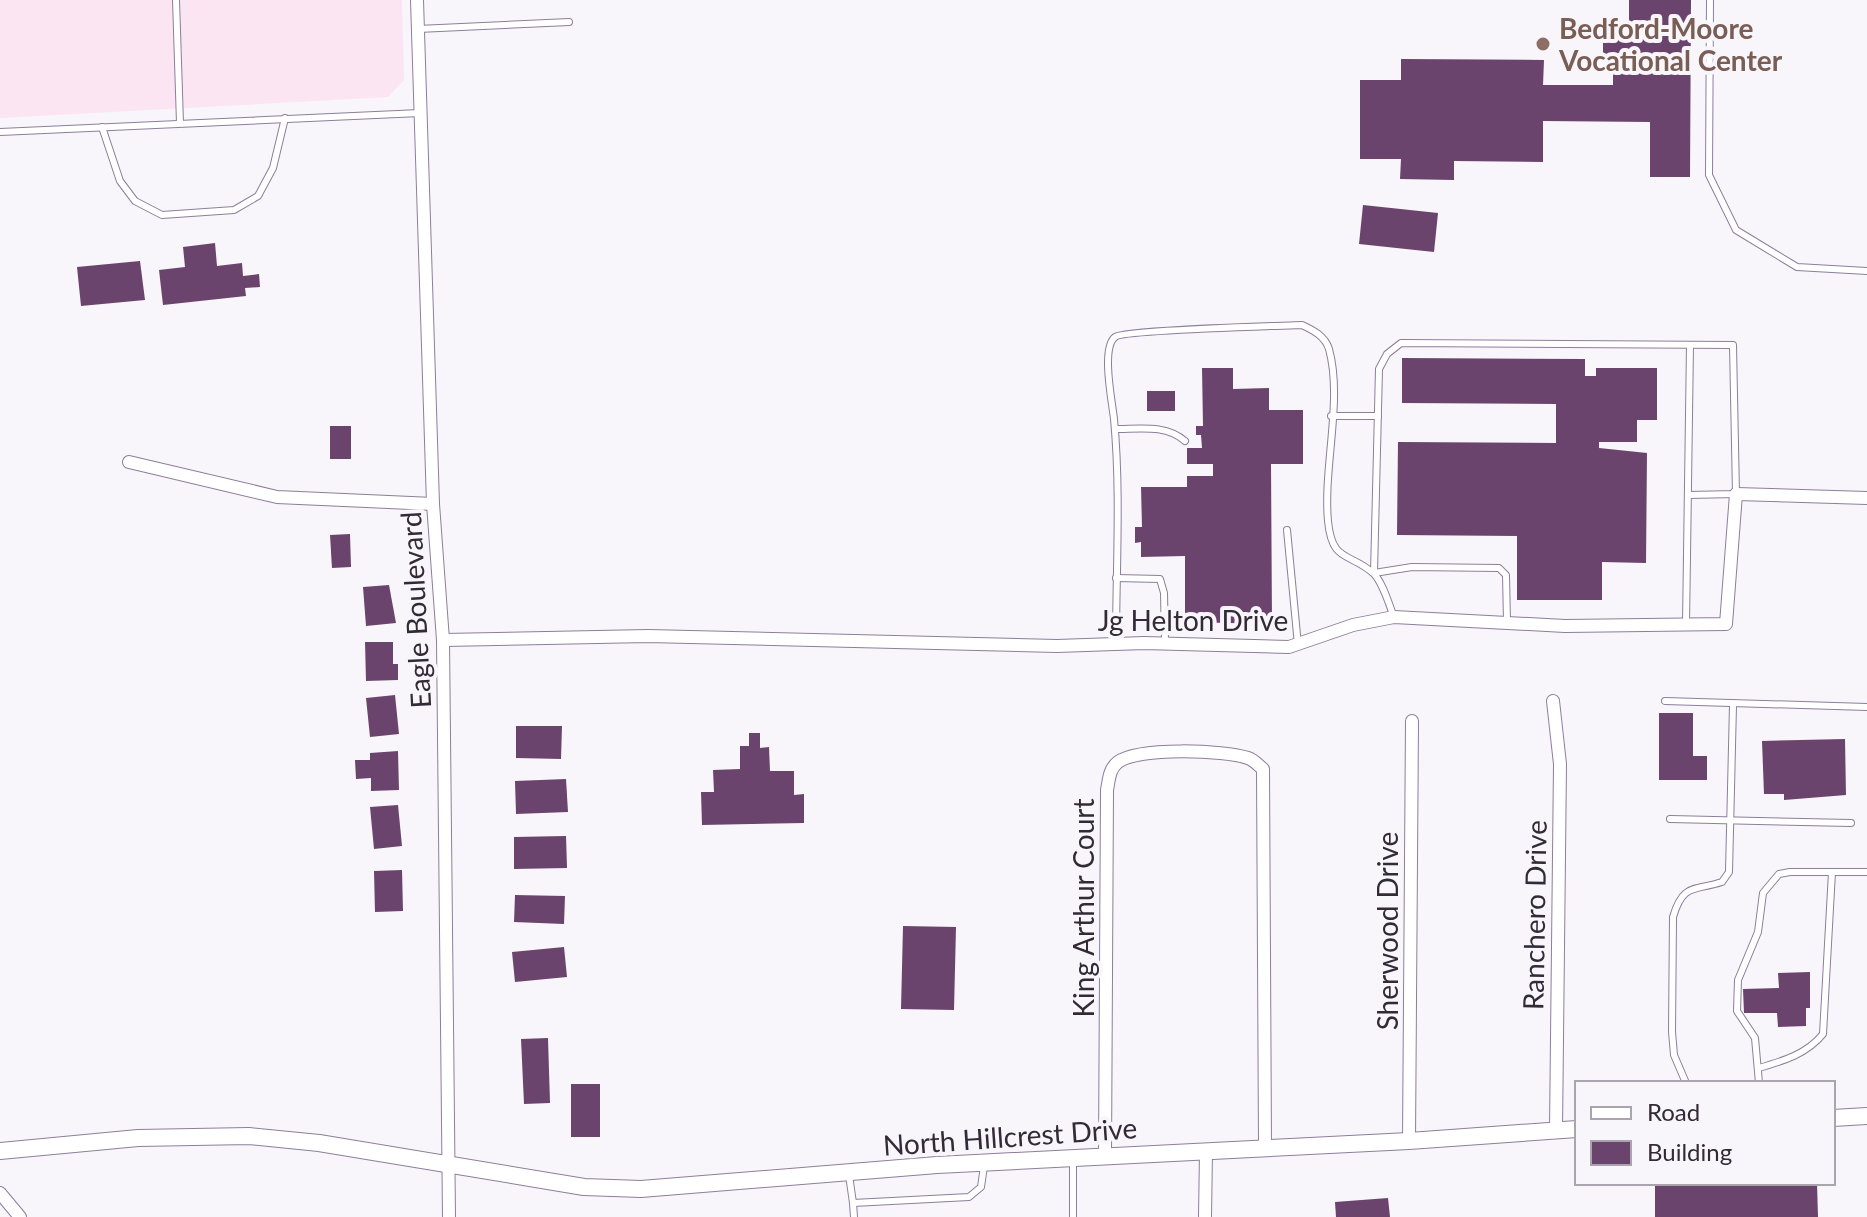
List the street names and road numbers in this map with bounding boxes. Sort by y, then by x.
street label: Eagle Boulevard [393,511,437,709]
street label: Jg Helton Drive [1098,603,1288,637]
street label: King Arthur Court [1066,799,1100,1017]
street label: Ranchero Drive [1515,820,1553,1010]
street label: Sherwood Drive [1370,832,1404,1030]
street label: North Hillcrest Drive [882,1110,1138,1162]

